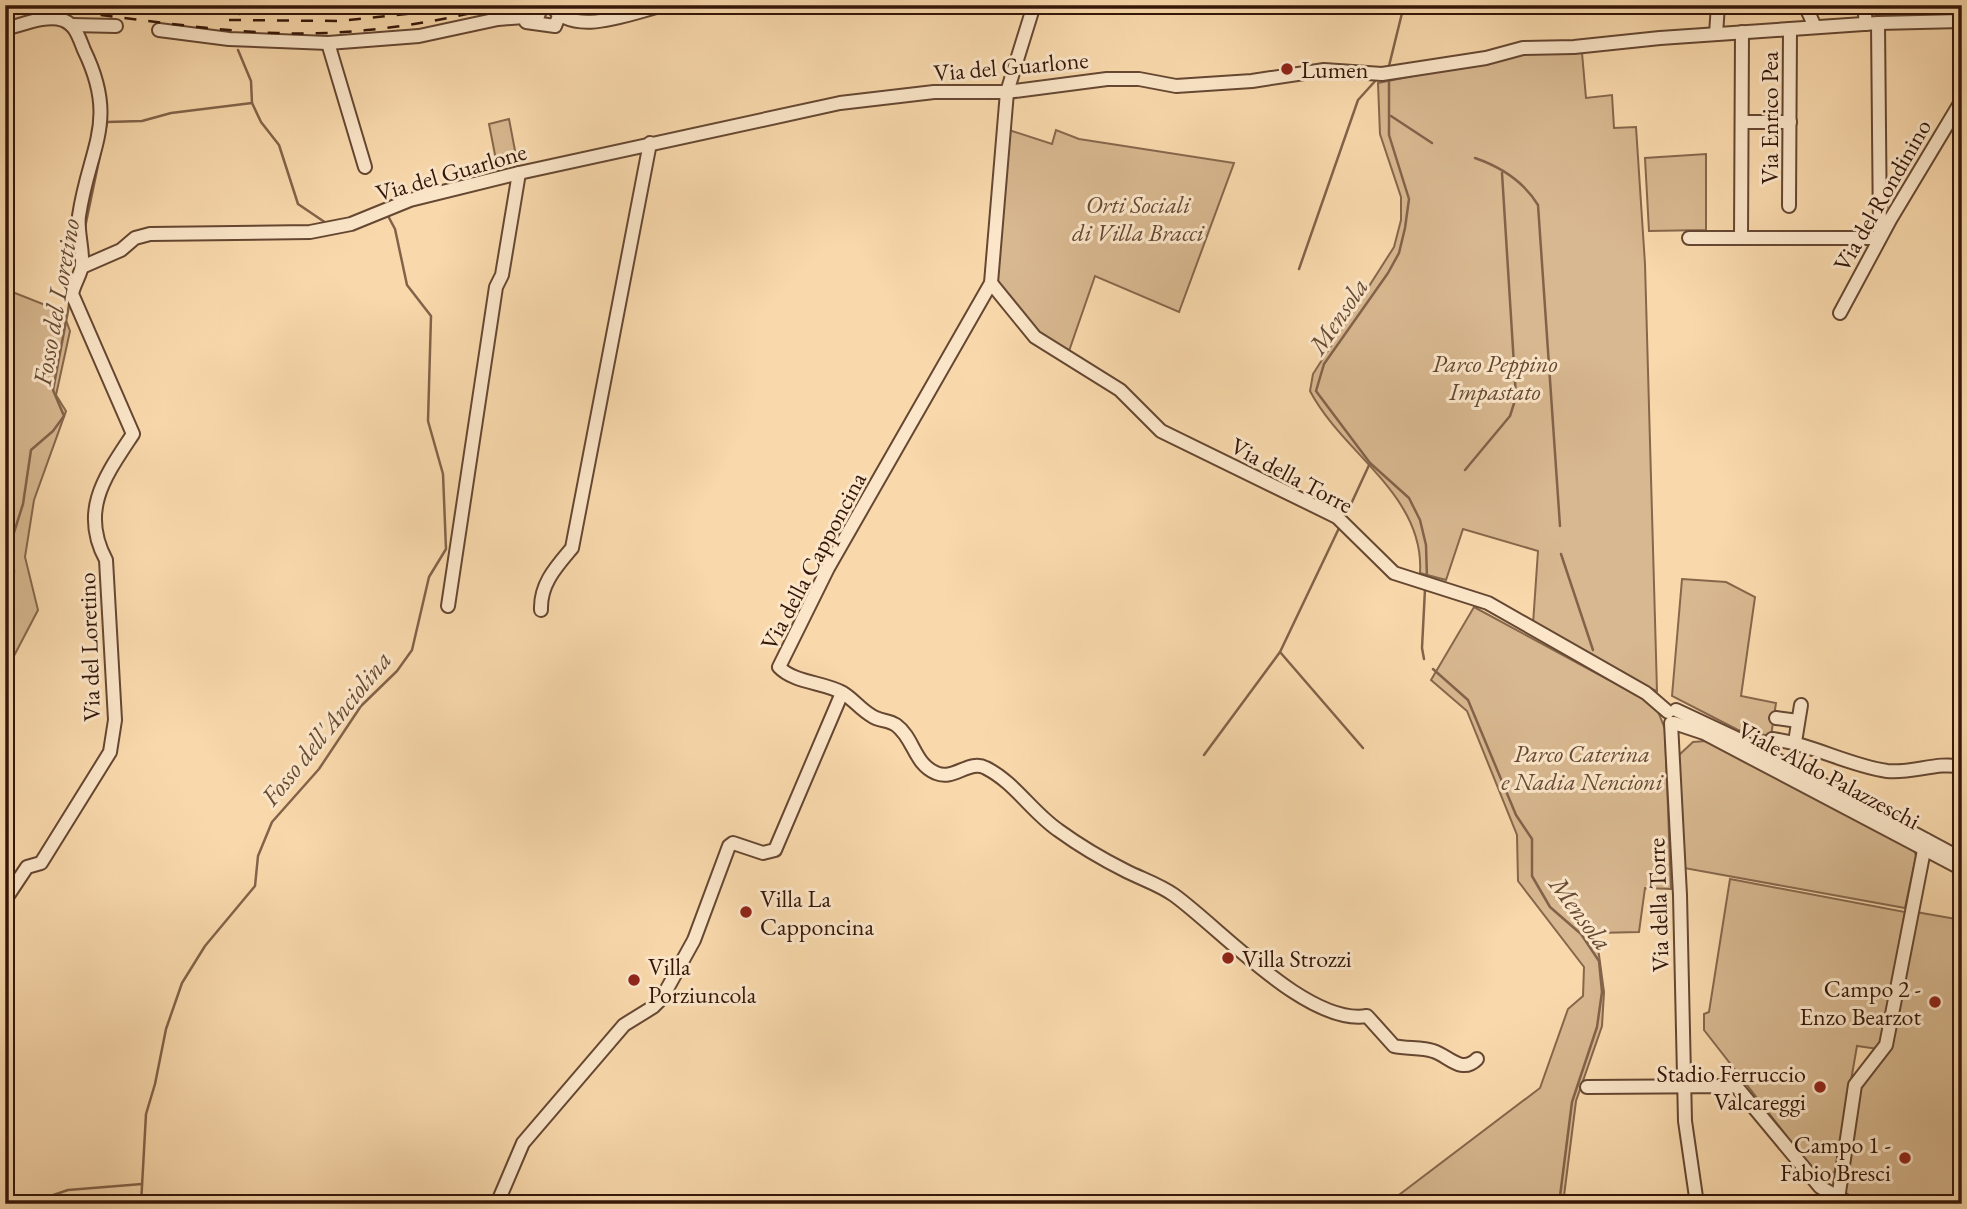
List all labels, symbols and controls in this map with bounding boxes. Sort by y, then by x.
street label: Via del Guarlone [932,44,1090,88]
street label: Via Enrico Pea [1754,51,1785,184]
place label: Lumen [1301,54,1369,85]
marker: Lumen [1279,61,1295,77]
street label: Via del Rondinino [1826,113,1938,277]
street label: Via del Guarlone [372,136,530,208]
park label: Orti Sociali di Villa Bracci [1072,189,1205,248]
water label: Fosso del Loretino [24,216,87,389]
water label: Mensola [1299,271,1376,362]
park label: Parco Peppino Impastato [1432,348,1558,407]
street label: Via della Torre [1226,430,1358,520]
street label: Via della Capponcina [753,466,873,655]
street label: Via del Loretino [71,572,107,722]
water label: Fosso dell'Anciolina [252,643,399,813]
street label: Viale Aldo Palazzeschi [1733,714,1926,836]
park label: Parco Caterina e Nadia Nencioni [1501,738,1664,797]
street label: Via della Torre [1640,837,1676,973]
water label: Mensola [1541,867,1620,957]
place label: Villa La Capponcina [760,883,874,942]
marker: Villa La Capponcina [738,904,754,920]
place label: Villa Strozzi [1242,943,1352,974]
marker: Villa Strozzi [1220,950,1236,966]
place label: Villa Porziuncola [648,951,757,1010]
marker: Villa Porziuncola [626,972,642,988]
place label: Campo 2 - Enzo Bearzot [1800,973,1921,1032]
marker: Campo 2 - Enzo Bearzot [1927,994,1943,1010]
place label: Stadio Ferruccio Valcareggi [1657,1058,1806,1117]
marker: Stadio Ferruccio Valcareggi [1812,1079,1828,1095]
place label: Campo 1 - Fabio Bresci [1780,1129,1891,1188]
marker: Campo 1 - Fabio Bresci [1897,1150,1913,1166]

